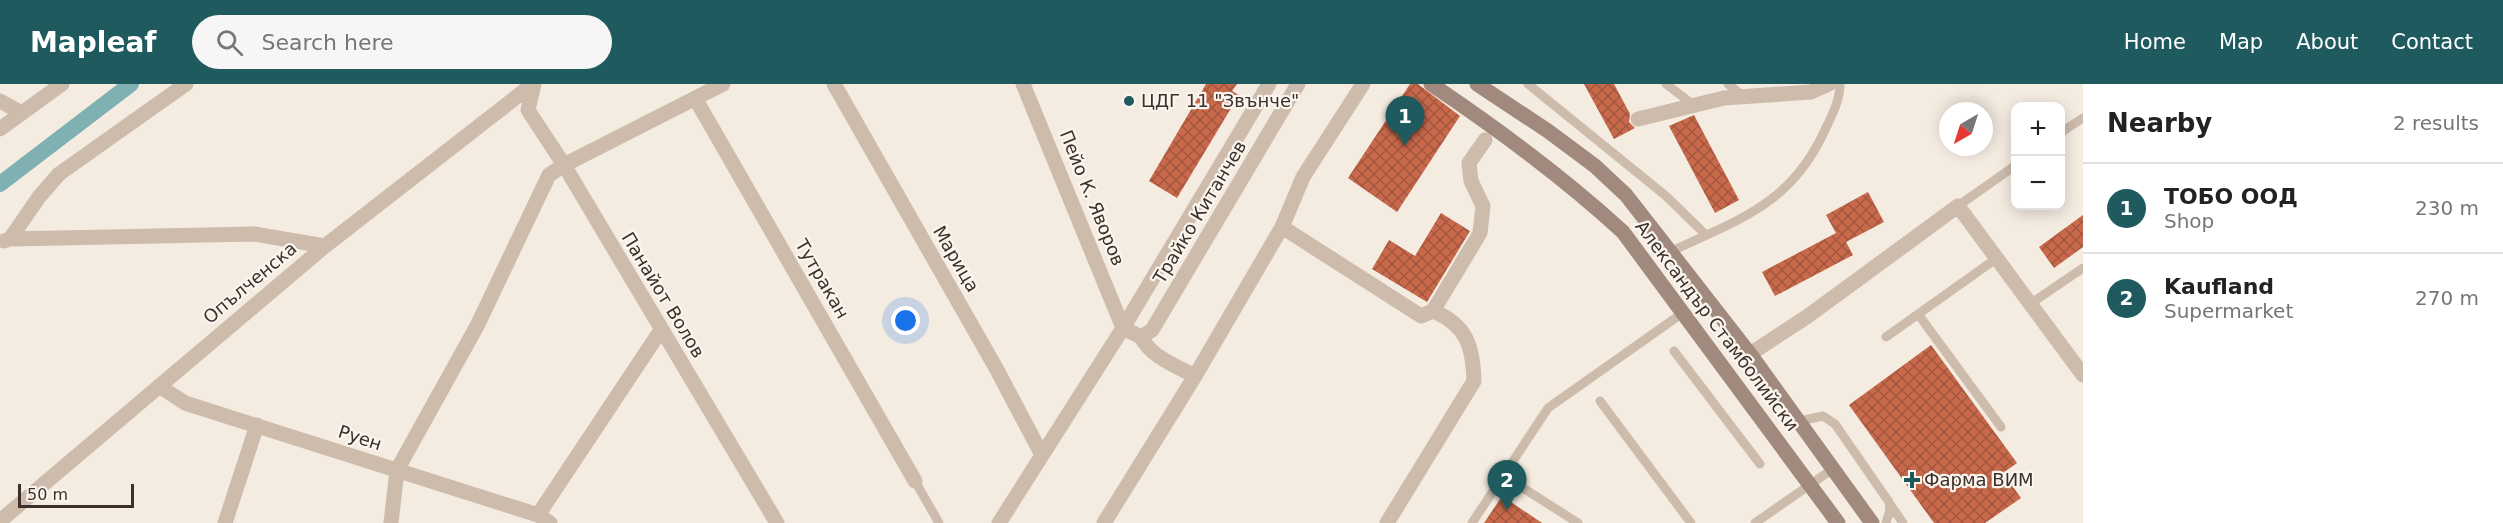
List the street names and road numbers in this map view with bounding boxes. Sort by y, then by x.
street label: Пейо К. Яворов [1056,127,1129,269]
street label: Трайко Китанчев [1148,137,1251,288]
street label: Александър Стамболийски [1631,216,1803,435]
street label: Марица [929,222,984,296]
street label: Панайот Волов [618,228,709,361]
street label: Тутракан [791,234,854,322]
street label: Опълченска [199,237,301,328]
street label: Руен [336,421,384,454]

